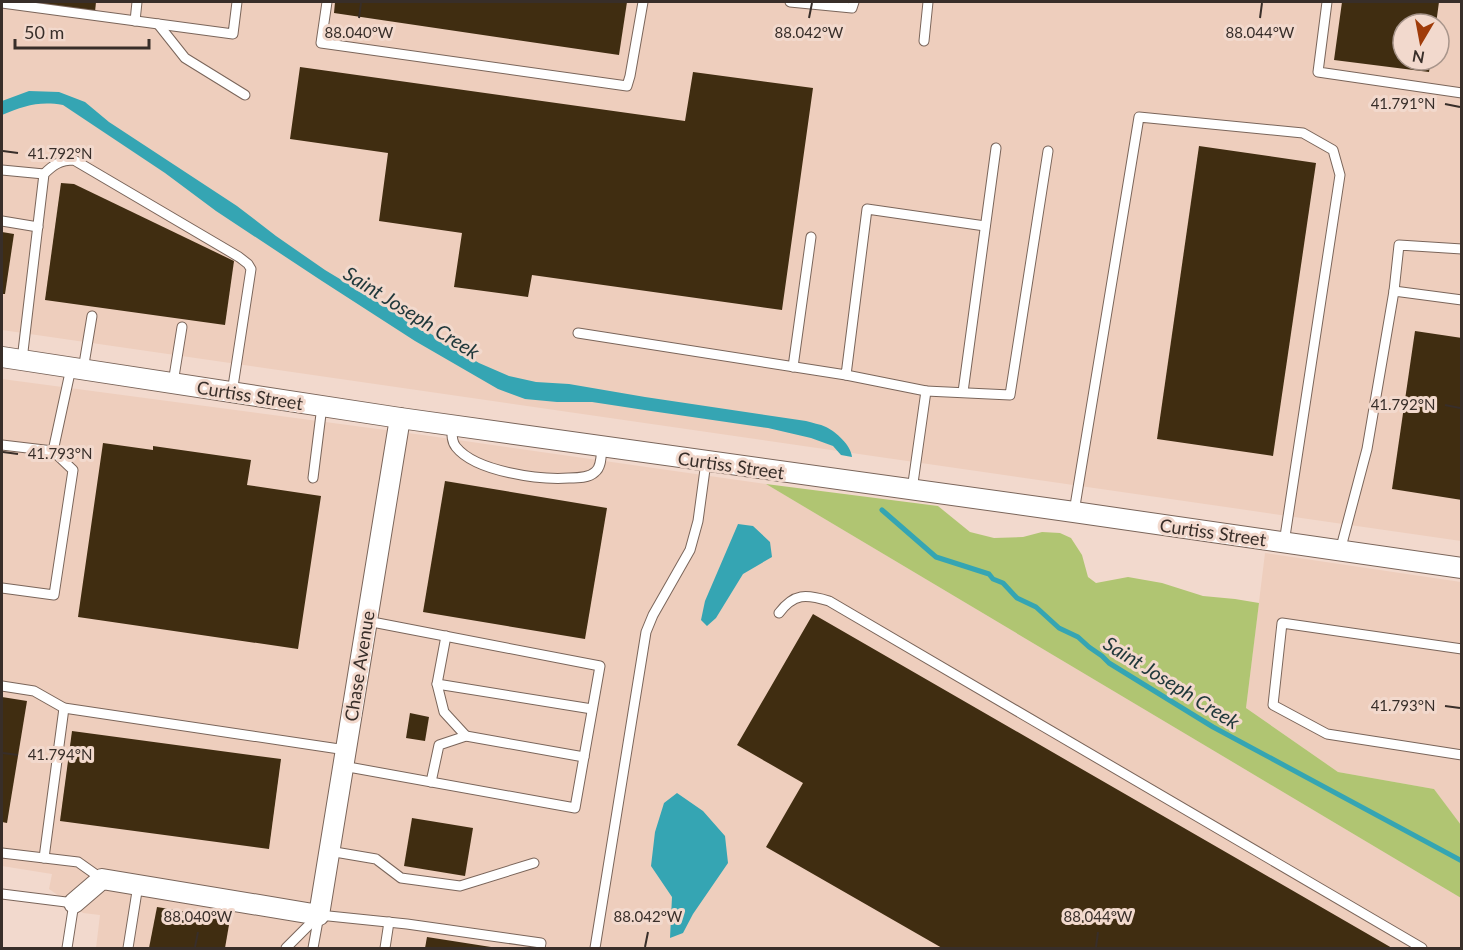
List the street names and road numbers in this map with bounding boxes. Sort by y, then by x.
street label: Curtiss Street [195,376,305,414]
street label: Curtiss Street [676,447,786,483]
street label: Curtiss Street [1158,514,1268,550]
street label: Chase Avenue [339,609,379,723]

